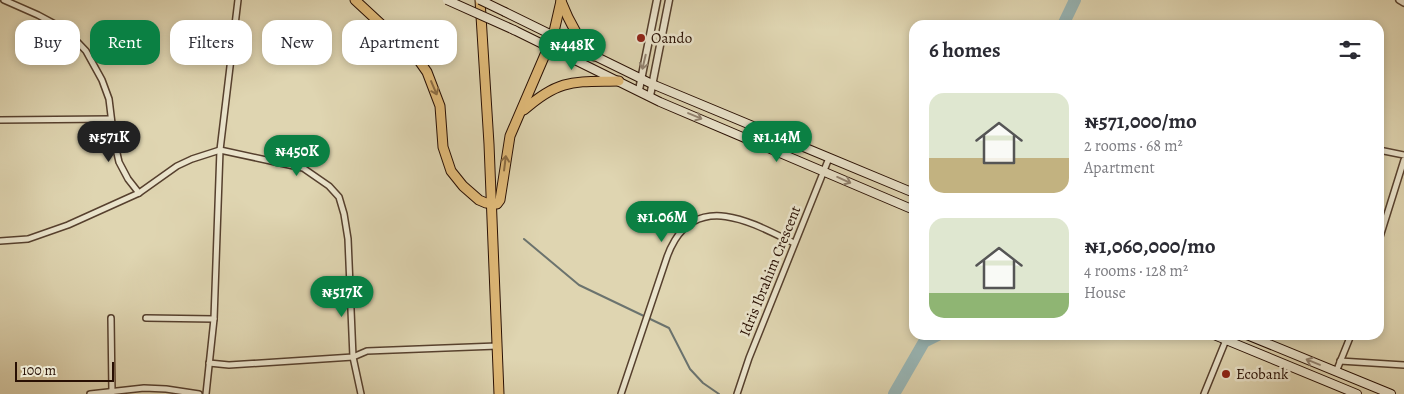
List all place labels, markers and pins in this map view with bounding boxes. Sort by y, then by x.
pin: ₦448K [537,28,607,71]
place label: Oando [651,28,692,48]
marker: Oando [635,32,647,44]
pin: ₦571K [74,120,144,163]
pin: ₦1.14M [736,120,818,163]
pin: ₦450K [262,134,332,177]
pin: ₦1.06M [621,200,703,243]
pin: ₦517K [307,276,377,318]
place label: Ecobank [1236,364,1289,384]
marker: Ecobank [1220,368,1232,380]

